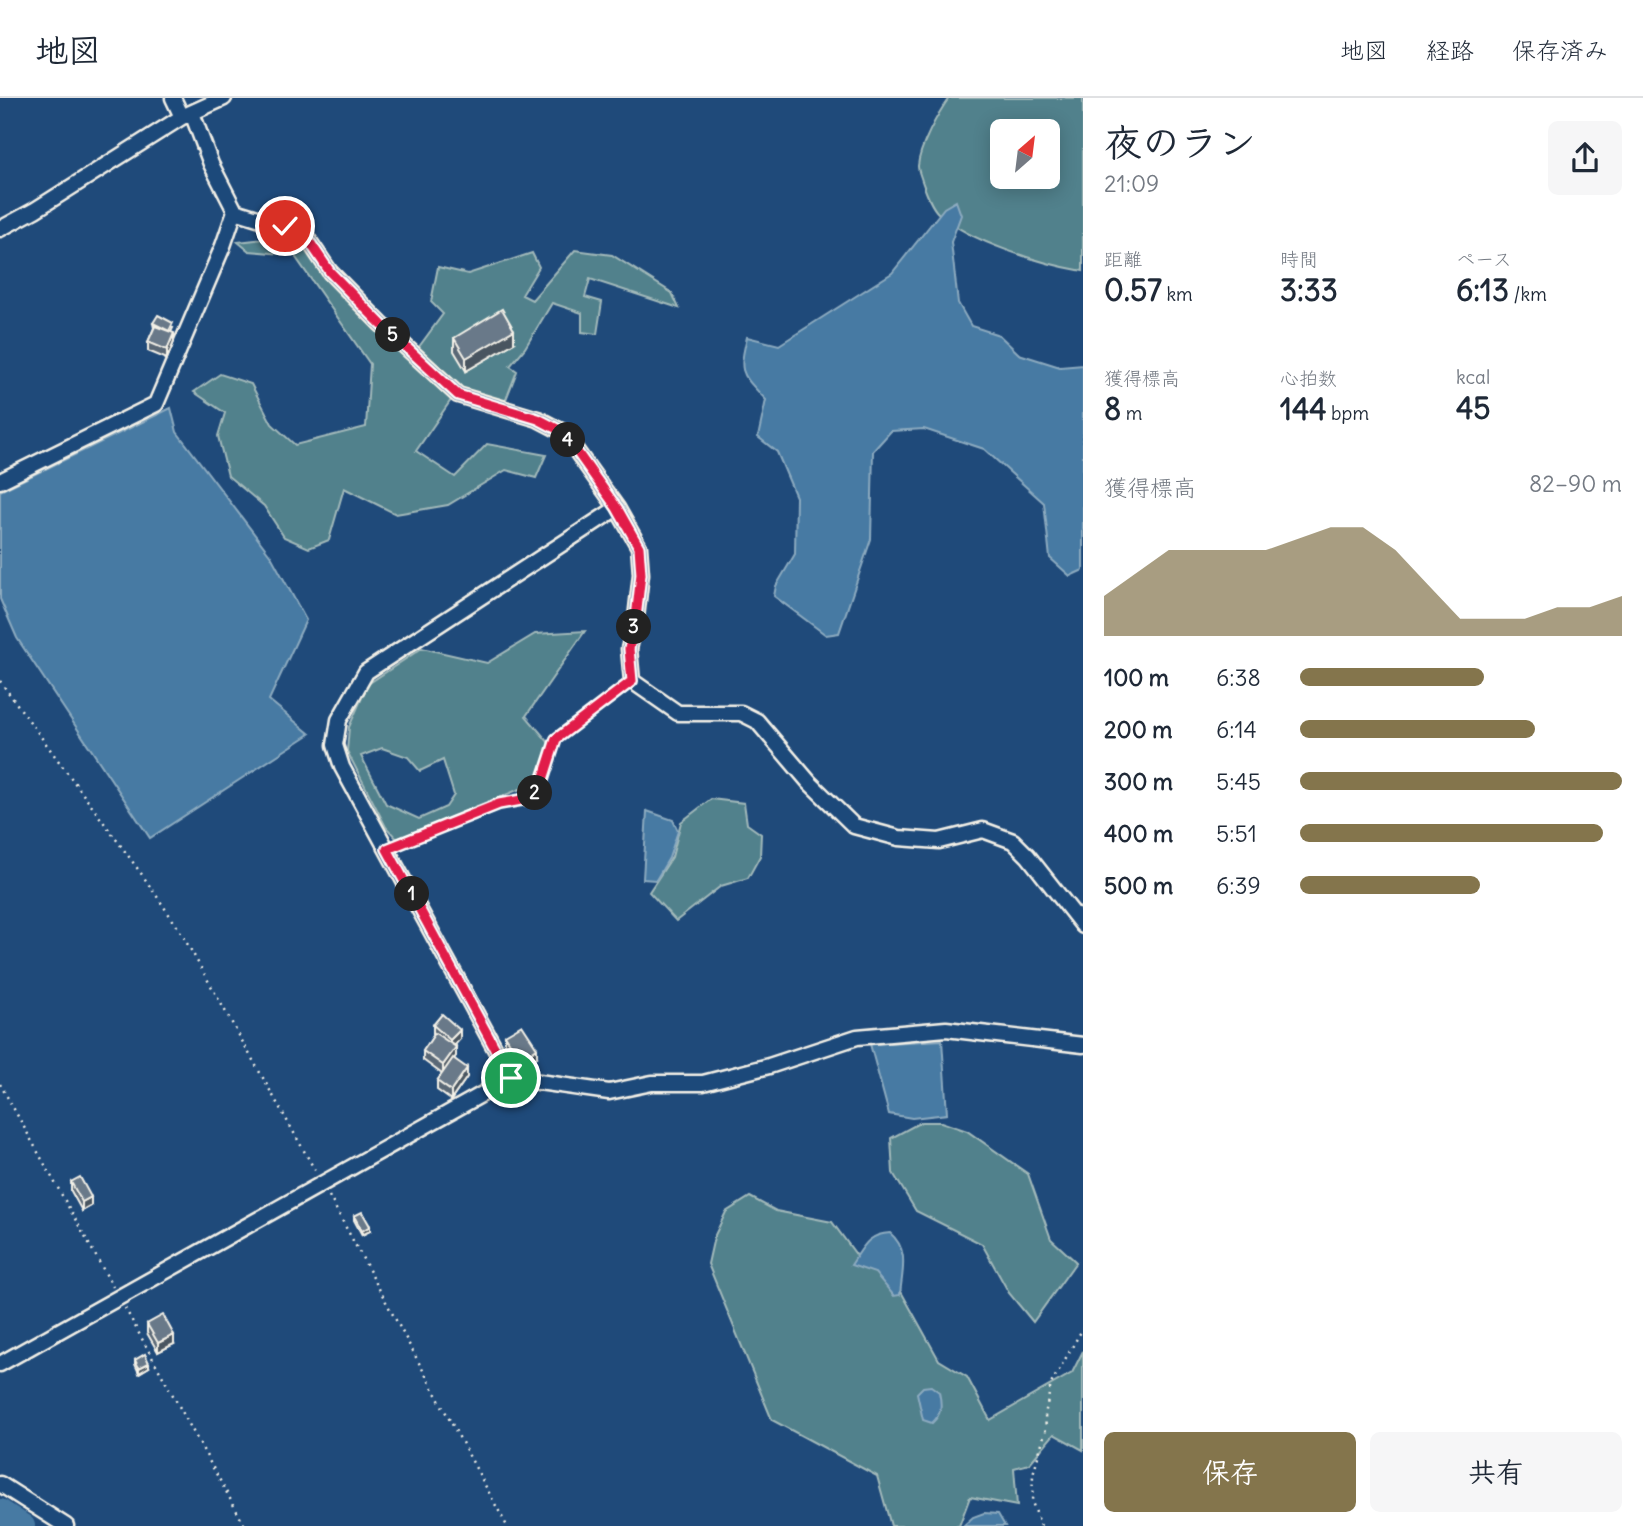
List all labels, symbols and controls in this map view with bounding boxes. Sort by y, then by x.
text: 地図 [35,29,101,71]
text: 地図 [1340,35,1388,65]
text: 経路 [1426,35,1474,65]
text: 保存済み [1512,35,1608,65]
north arrow [990,119,1060,189]
map controls [990,119,1060,189]
text: 夜のラン [1104,119,1256,166]
button: share [1548,121,1622,195]
text: 21:09 [1104,169,1159,198]
pin [255,196,315,256]
icon: check [266,207,304,245]
text: 距離 [1104,247,1142,271]
text: 時間 [1280,247,1318,271]
text: ペース [1456,247,1512,271]
text: 0.57 [1104,271,1162,309]
text: 3:33 [1280,271,1338,309]
text: 6:13 [1456,271,1509,309]
text: km [1162,282,1193,306]
text: /km [1509,282,1547,306]
pin: 5 [376,317,410,352]
text: 5 [387,322,398,346]
text: kcal [1456,365,1490,389]
text: 獲得標高 [1104,366,1180,390]
text: 心拍数 [1280,366,1337,390]
text: 45 [1456,389,1491,427]
text: 8 [1104,390,1121,428]
text: 144 [1280,390,1327,428]
text: m [1121,401,1142,425]
text: bpm [1327,401,1369,425]
pin: 4 [550,422,586,458]
text: 4 [562,427,573,451]
text: 82–90 m [1529,469,1622,498]
text: 獲得標高 [1104,473,1196,502]
pin: 3 [616,610,652,644]
text: 3 [628,614,639,638]
text: 100 m [1104,663,1169,692]
text: 6:38 [1216,663,1261,692]
text: 200 m [1104,715,1173,744]
text: 6:14 [1216,715,1257,744]
text: 300 m [1104,767,1173,796]
text: 5:45 [1216,767,1261,796]
pin: 2 [518,776,552,810]
text: 2 [529,780,540,804]
text: 400 m [1104,819,1173,848]
text: 5:51 [1216,819,1257,848]
text: 500 m [1104,871,1173,900]
text: 6:39 [1216,871,1261,900]
pin: 1 [394,876,430,912]
text: 1 [408,881,415,905]
pin [481,1048,541,1108]
icon: arrive [492,1059,530,1097]
button: 保存 [1104,1432,1356,1512]
button: 共有 [1370,1432,1622,1512]

